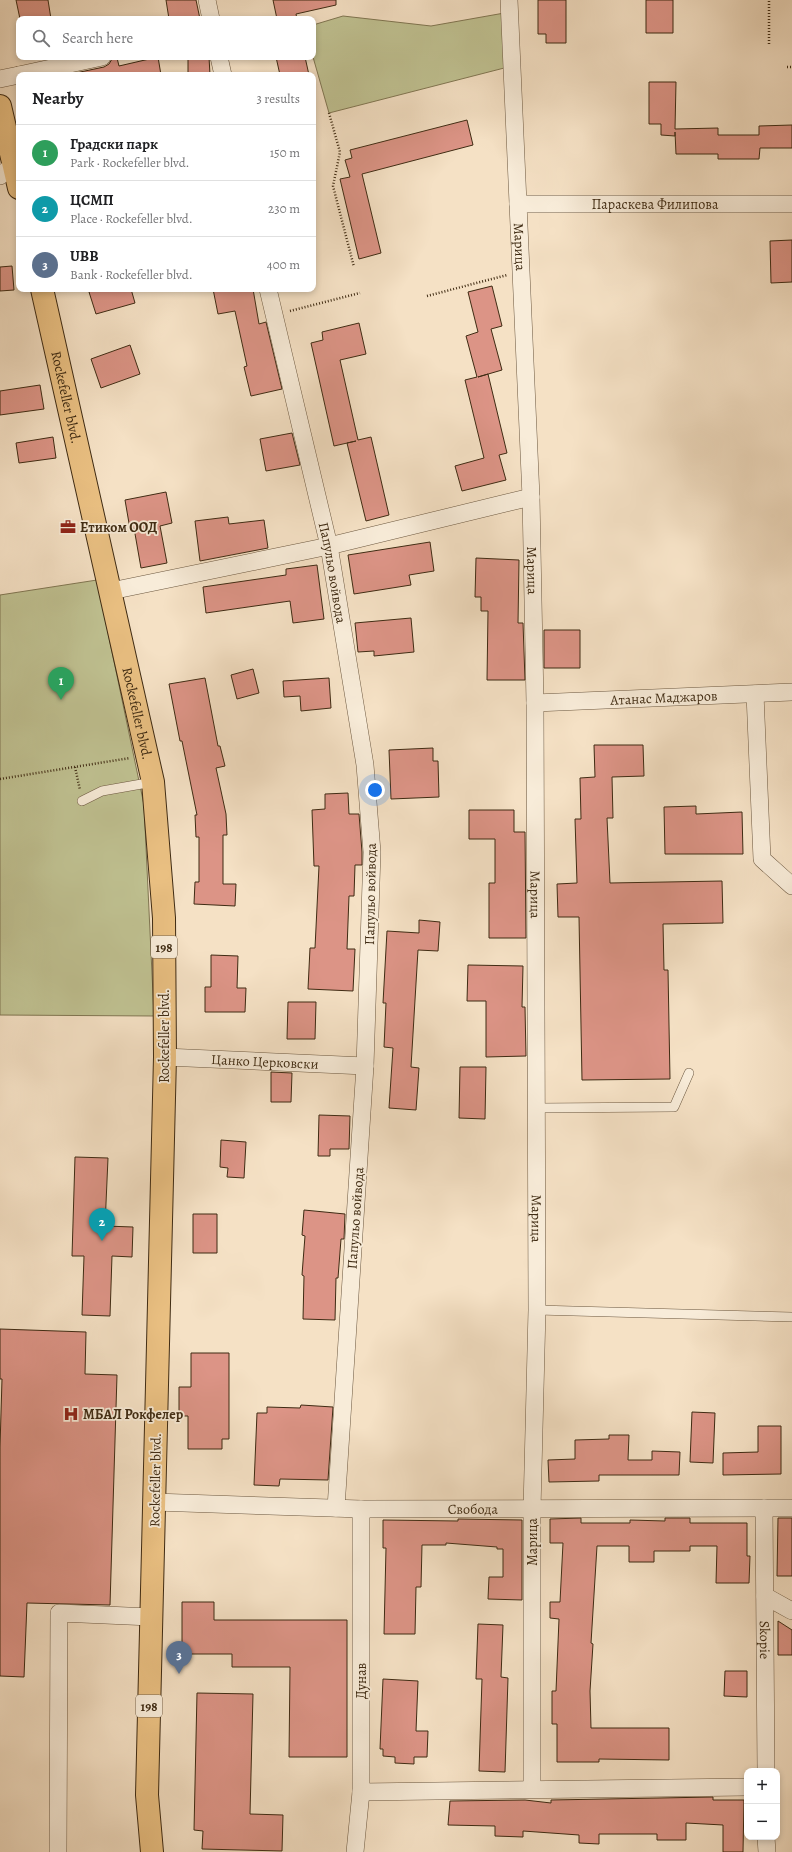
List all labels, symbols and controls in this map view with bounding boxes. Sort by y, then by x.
search box [16,16,316,60]
icon: search [30,27,52,49]
text: Search here [62,28,133,48]
text: Nearby [32,87,83,110]
text: 3 results [256,90,300,107]
text: Градски парк [70,134,158,154]
text: 1 [43,144,47,161]
text: 150 m [270,144,300,161]
text: Park · Rockefeller blvd. [70,154,190,171]
text: ЦСМП [70,190,114,210]
street label: Параскева Филипова [592,195,719,214]
text: 2 [42,200,48,217]
text: 230 m [268,200,300,217]
text: Place · Rockefeller blvd. [70,210,193,227]
street label: Марица [509,222,530,272]
text: UBB [70,246,99,266]
text: 3 [42,256,48,273]
text: 400 m [267,256,300,273]
text: Bank · Rockefeller blvd. [70,266,193,283]
street label: Rockefeller blvd. [46,349,86,446]
office icon: Етиком ООД [59,518,77,536]
place label: Етиком ООД [80,518,158,537]
street label: Папульо войвода [314,520,351,625]
street label: Марица [522,546,542,595]
street label: Rockefeller blvd. [117,665,157,762]
pin: 1 [48,667,74,700]
street label: Атанас Маджаров [609,686,718,710]
your location [365,780,385,800]
street label: Папульо войвода [360,842,381,945]
street label: Марица [526,870,545,919]
road number: 198 [151,936,177,958]
street label: Rockefeller blvd. [155,989,174,1083]
street label: Цанко Церковски [211,1050,319,1074]
street label: Папульо войвода [342,1166,369,1270]
street label: Марица [527,1194,546,1243]
pin: 2 [89,1208,115,1241]
hospital icon: МБАЛ Рокфелер [62,1405,80,1423]
place label: МБАЛ Рокфелер [83,1405,184,1424]
street label: Rockefeller blvd. [145,1433,166,1527]
street label: Свобода [448,1500,498,1519]
street label: Марица [523,1517,542,1566]
street label: Skopie [755,1621,774,1659]
pin: 3 [166,1641,192,1674]
street label: Дунав [352,1662,371,1699]
road number: 198 [136,1695,162,1717]
map controls [744,1768,780,1840]
button: + [744,1768,780,1804]
button: − [744,1804,780,1840]

